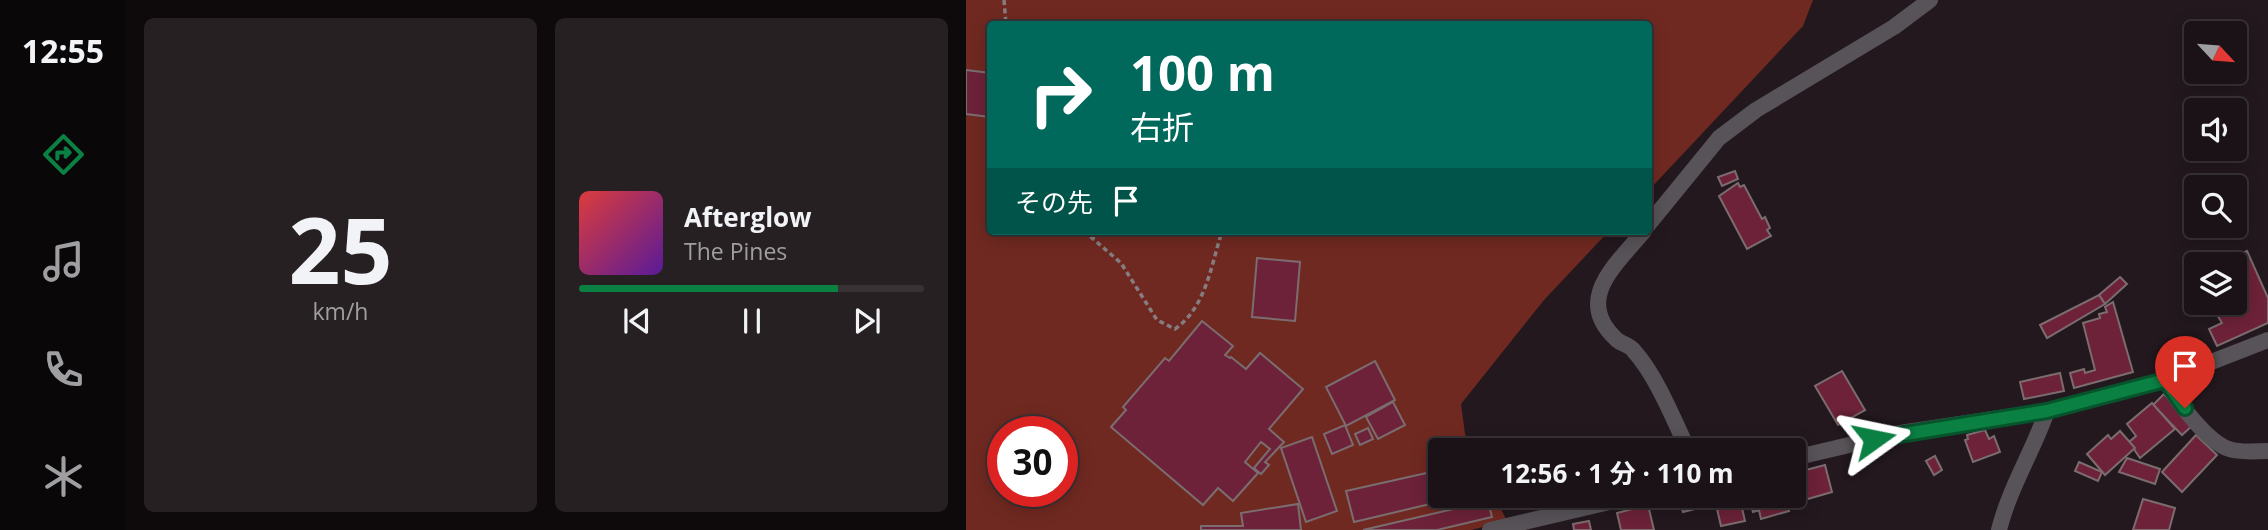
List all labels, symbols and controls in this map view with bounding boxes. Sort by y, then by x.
north arrow [2184,21,2247,84]
map controls [2184,21,2247,315]
text: 12:55 [22,29,104,72]
text: 100 m [1130,39,1275,105]
icon: right [1015,49,1106,140]
button: sound [2184,98,2247,161]
text: 右折 [1130,105,1194,148]
icon: directions [39,130,88,179]
button: search [2184,175,2247,238]
icon: arrive [1107,182,1145,220]
text: その先 [1015,184,1093,220]
text: 25 [288,187,393,311]
text: Afterglow [684,199,811,235]
text: The Pines [684,235,787,267]
icon: music [39,237,88,286]
button: layers [2184,252,2247,315]
text: km/h [313,295,368,327]
icon: previous [618,302,656,340]
icon: pause [733,302,771,340]
icon: next [848,302,886,340]
pin [2155,336,2215,408]
icon: phone [39,345,88,394]
icon: arrive [2166,347,2204,385]
position arrow [1837,402,1911,476]
speed limit sign: 30 [987,416,1078,507]
icon: climate [39,452,88,501]
text: 12:56 · 1 分 · 110 m [1500,455,1734,491]

